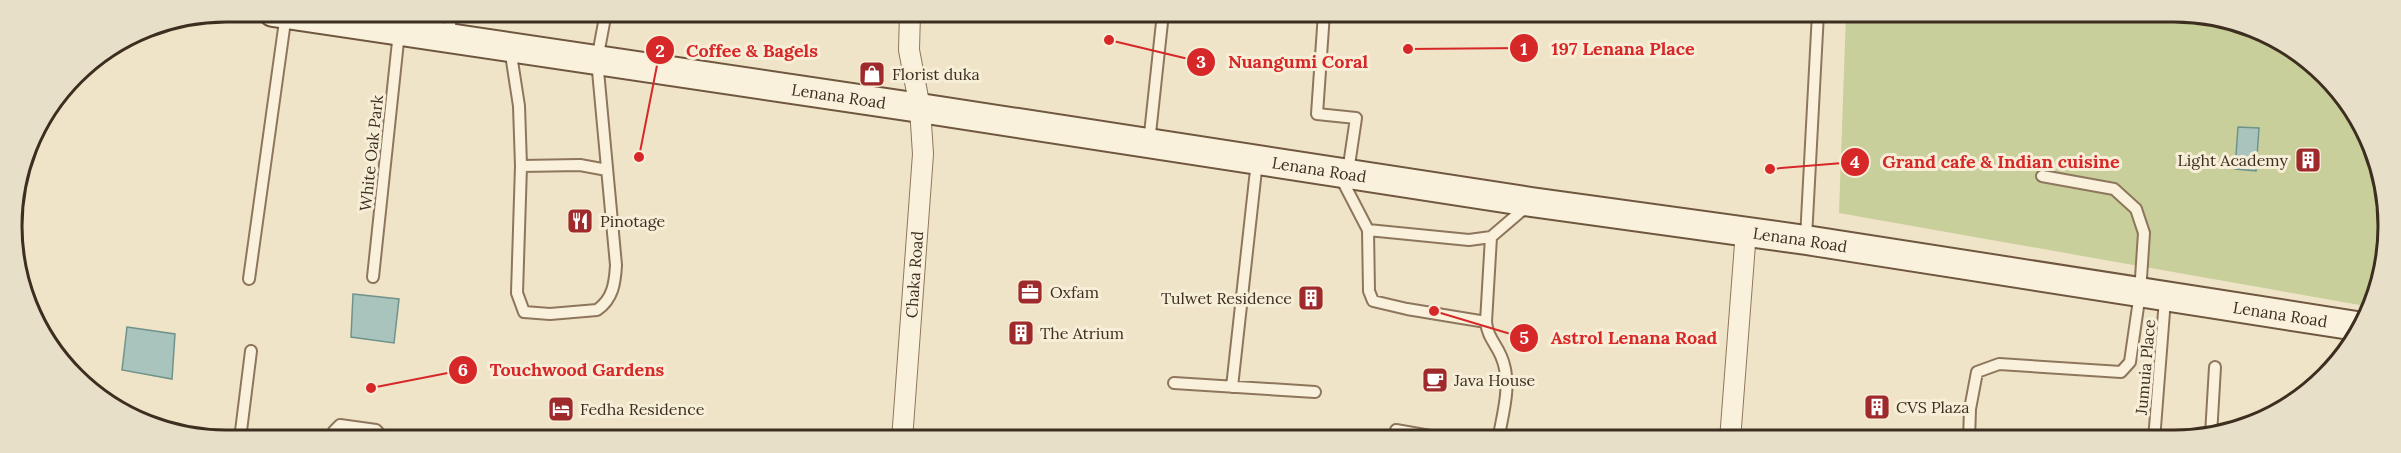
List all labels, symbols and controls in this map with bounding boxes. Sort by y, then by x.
callout: 197 Lenana Place [1509,30,1706,66]
callout: Coffee & Bagels [645,32,830,68]
text: 1 [1520,37,1528,60]
text: 197 Lenana Place [1551,37,1695,60]
text: 2 [655,39,665,62]
text: Coffee & Bagels [686,39,818,62]
callout: Nuangumi Coral [1186,44,1380,80]
text: 3 [1196,50,1206,73]
text: Nuangumi Coral [1228,50,1368,73]
shop icon: Florist duka [857,59,887,89]
place label: Florist duka [892,64,980,84]
street label: Lenana Road [790,79,888,113]
street label: White Oak Park [355,94,387,212]
callout: Grand cafe & Indian cuisine [1840,144,2132,180]
building icon: Light Academy [2293,145,2323,175]
text: 4 [1850,150,1860,173]
text: Grand cafe & Indian cuisine [1882,150,2120,173]
place label: Light Academy [2178,150,2289,170]
street label: Lenana Road [1271,152,1368,187]
restaurant icon: Pinotage [565,206,595,236]
place label: Pinotage [600,211,665,231]
street label: Lenana Road [1752,223,1849,256]
street label: Chaka Road [901,230,927,319]
office icon: Oxfam [1015,277,1045,307]
place label: Oxfam [1050,282,1099,302]
building icon: Tulwet Residence [1296,283,1326,313]
place label: Tulwet Residence [1161,288,1292,308]
street label: Lenana Road [2232,297,2329,331]
building icon: The Atrium [1006,318,1036,348]
street label: Jumuia Place [2131,318,2159,417]
callout: Astrol Lenana Road [1509,320,1729,356]
place label: The Atrium [1040,323,1124,343]
text: 5 [1519,326,1529,349]
text: Astrol Lenana Road [1551,326,1718,349]
callout: Touchwood Gardens [448,352,677,388]
text: 6 [458,358,468,381]
text: Touchwood Gardens [490,358,665,381]
cafe icon: Java House [1420,365,1450,395]
place label: Java House [1453,370,1536,390]
building icon: CVS Plaza [1862,392,1892,422]
hotel icon: Fedha Residence [546,394,576,424]
place label: CVS Plaza [1896,397,1970,417]
place label: Fedha Residence [580,399,705,419]

